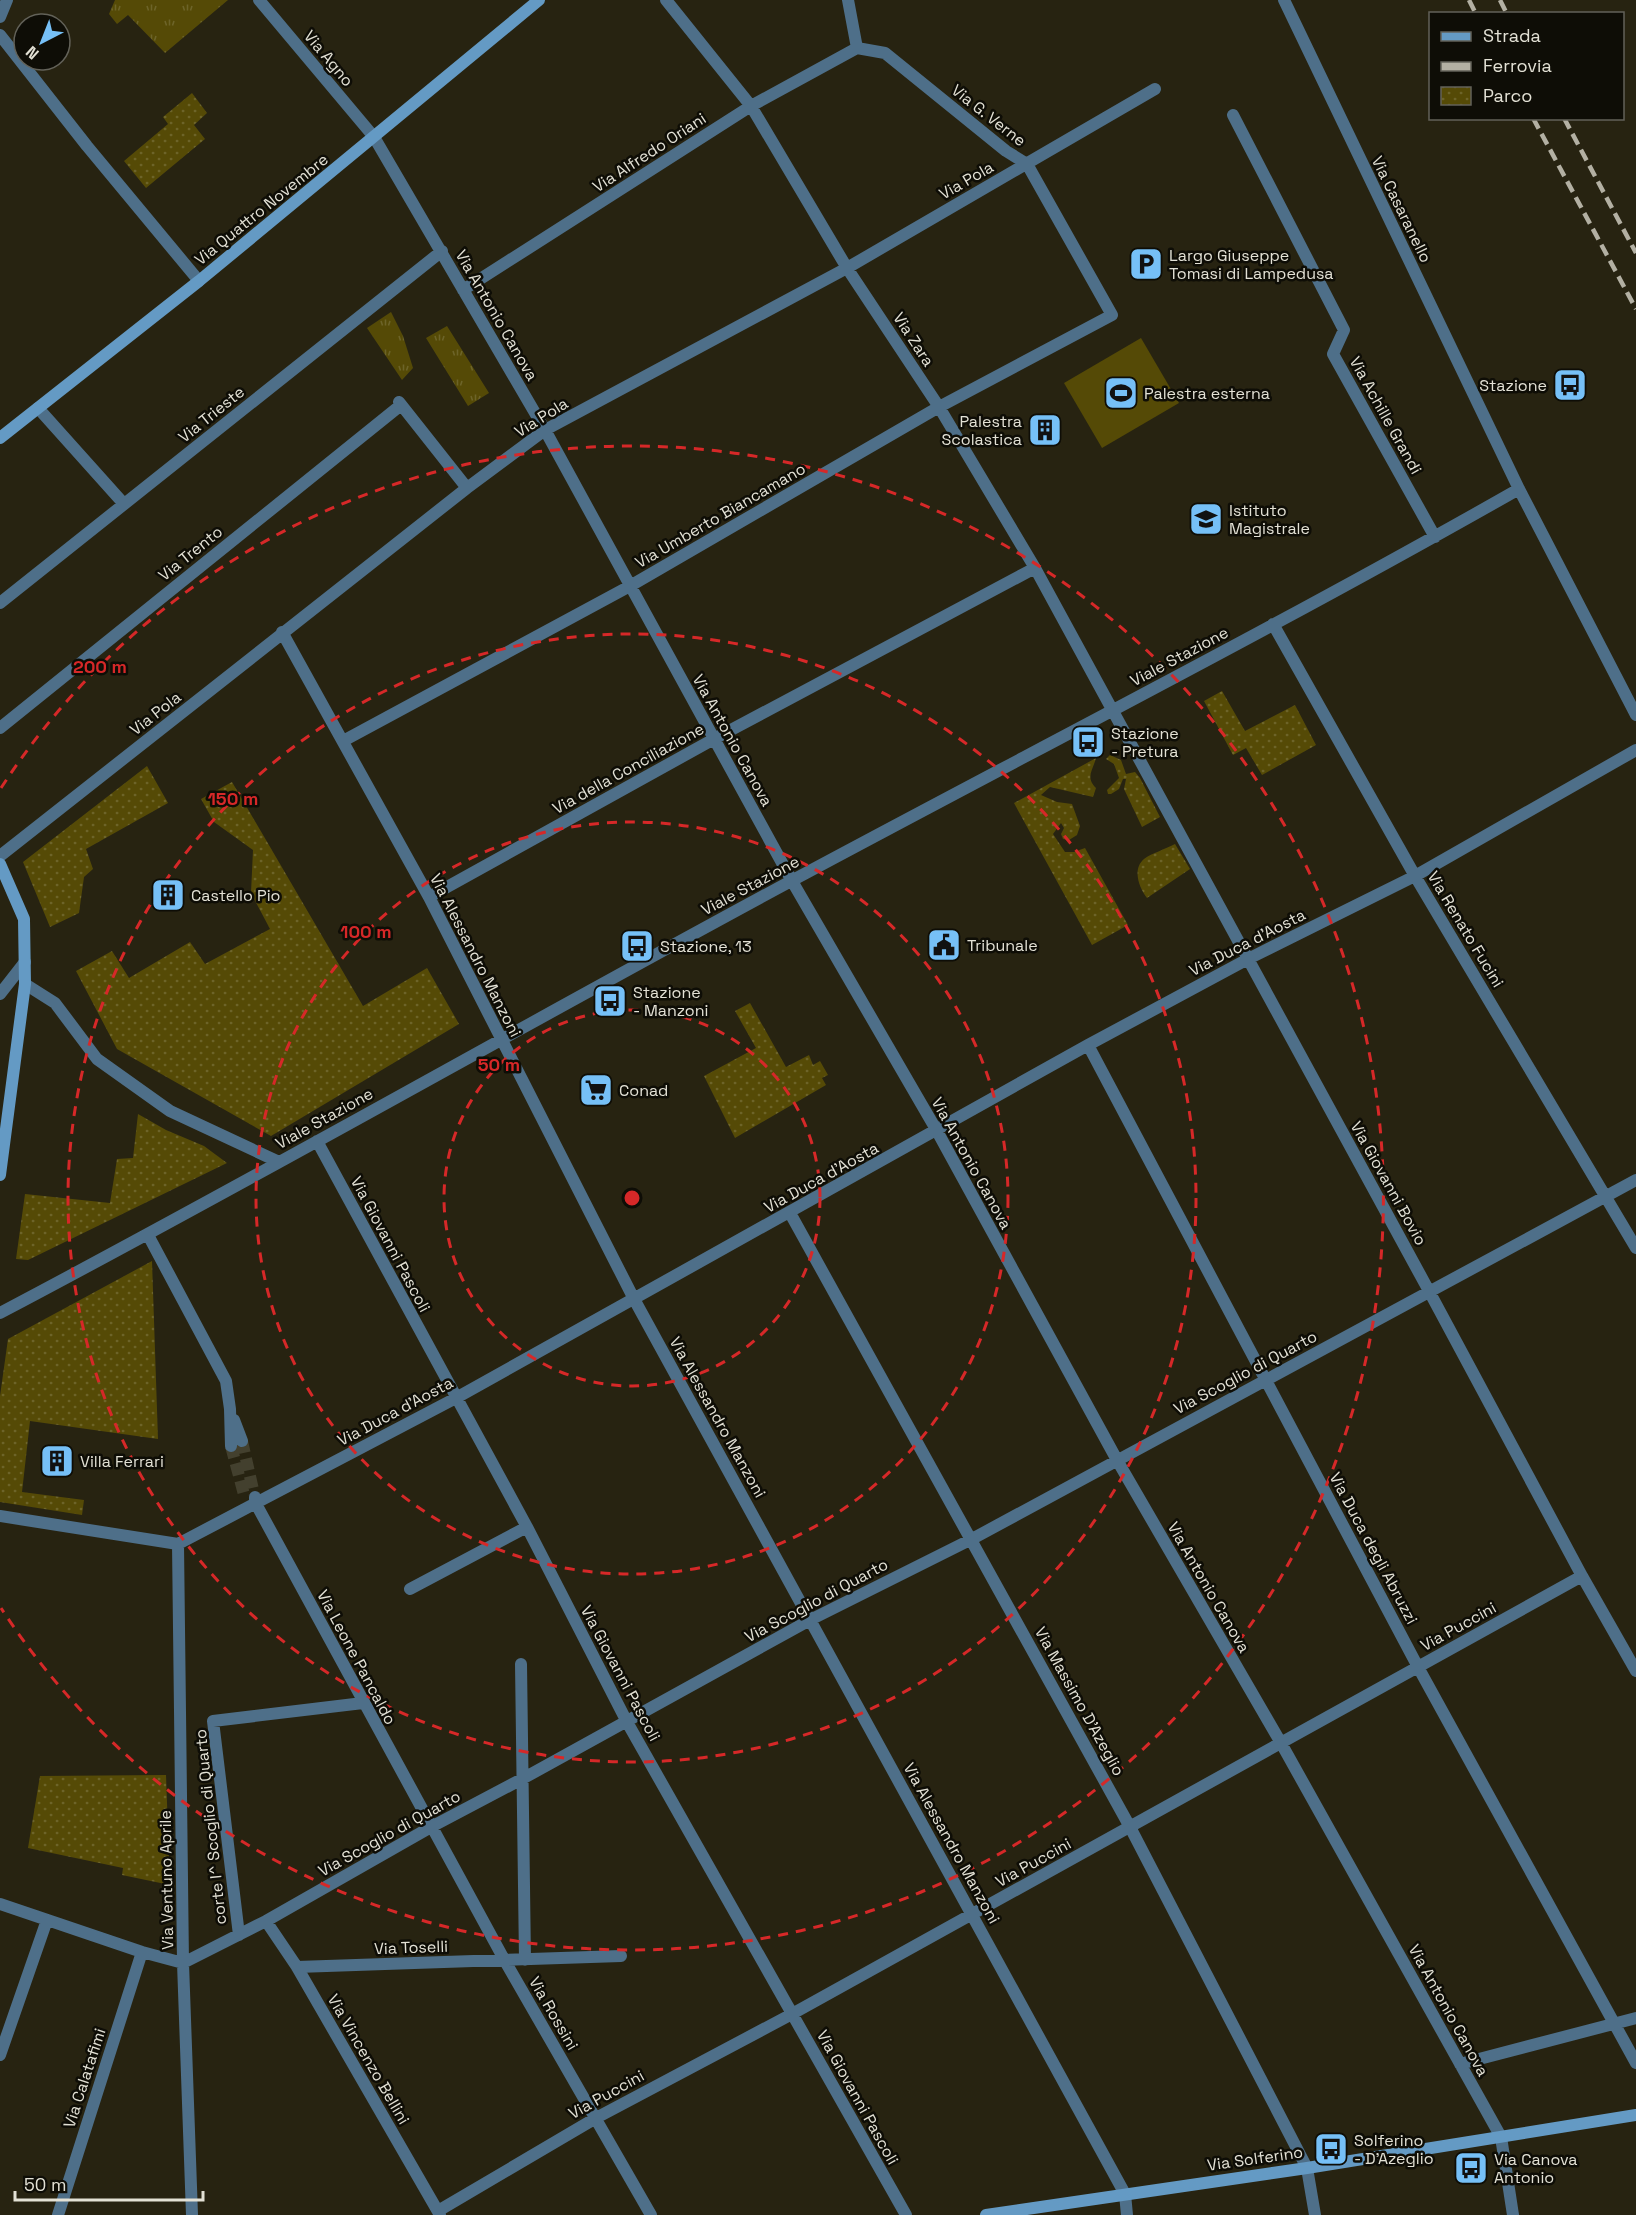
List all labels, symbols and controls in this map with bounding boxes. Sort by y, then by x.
north arrow [12,12,72,72]
legend [1429,12,1624,120]
text: Strada [1483,24,1541,47]
street label: Via Agno [299,26,358,91]
text: N [21,41,43,64]
text: Ferrovia [1483,54,1552,77]
street label: Via G. Verne [947,80,1030,151]
text: Parco [1483,84,1532,107]
street label: Via Alfredo Oriani [589,108,710,197]
street label: Via Quattro Novembre [190,149,333,270]
street label: Via Casaranello [1367,152,1436,266]
street label: Via Pola [935,156,997,204]
place label: Largo Giuseppe Tomasi di Lampedusa [1169,245,1334,284]
street label: Via Antonio Canova [451,246,543,384]
parking icon: Largo Giuseppe Tomasi di Lampedusa [1128,246,1164,282]
street label: Via Zara [888,308,939,370]
street label: Via Achille Grandi [1345,353,1427,478]
bus stop icon: Stazione [1552,367,1588,403]
sports icon: Palestra esterna [1103,375,1139,411]
place label: Stazione [1479,375,1547,396]
street label: Via Trieste [174,381,249,447]
place label: Palestra esterna [1144,383,1270,404]
street label: Via Pola [510,393,572,442]
place label: Palestra Scolastica [941,411,1022,450]
building icon: Palestra Scolastica [1027,412,1063,448]
street label: Via Umberto Biancamano [631,458,809,573]
place label: Istituto Magistrale [1229,500,1310,539]
school or university icon: Istituto Magistrale [1188,501,1224,537]
street label: Via Trento [154,521,227,586]
street label: Viale Stazione [1127,622,1232,691]
text: 200 m [73,655,127,678]
street label: Via Antonio Canova [688,671,778,810]
street label: Via Pola [125,687,185,740]
street label: Via della Conciliazione [549,718,708,819]
place label: Stazione - Pretura [1111,723,1179,762]
bus stop icon: Stazione - Pretura [1070,724,1106,760]
text: 150 m [208,787,258,810]
street label: Viale Stazione [698,851,803,920]
street label: Via Renato Fucini [1423,867,1509,991]
street label: Via Alessandro Manzoni [425,870,526,1041]
building icon: Castello Pio [150,877,186,913]
place label: Castello Pio [191,885,280,906]
street label: Via Duca d'Aosta [1185,904,1309,981]
text: 100 m [340,920,392,943]
public building icon: Tribunale [926,927,962,963]
bus stop icon: Stazione, 13 [619,928,655,964]
place label: Tribunale [967,935,1038,956]
place label: Stazione, 13 [660,936,752,957]
place label: Stazione - Manzoni [633,982,708,1021]
bus stop icon: Stazione - Manzoni [592,983,628,1019]
text: 50 m [478,1053,520,1076]
supermarket icon: Conad [578,1072,614,1108]
place label: Conad [619,1080,668,1101]
street label: Viale Stazione [272,1083,377,1154]
street label: Via Antonio Canova [927,1094,1017,1233]
street label: Via Giovanni Bovio [1346,1117,1431,1249]
street label: Via Duca d'Aosta [760,1137,882,1218]
street label: Via Giovanni Pascoli [346,1173,435,1316]
centre of rings [622,1188,642,1208]
street label: Via Scoglio di Quarto [1170,1326,1321,1419]
street label: Via Alessandro Manzoni [665,1333,771,1501]
street label: Via Duca d'Aosta [334,1372,457,1451]
building icon: Villa Ferrari [39,1443,75,1479]
place label: Villa Ferrari [80,1451,164,1472]
street label: Via Duca degli Abruzzi [1325,1469,1423,1628]
street label: Via Antonio Canova [1163,1518,1255,1656]
street label: Via Scoglio di Quarto [741,1554,892,1647]
street label: Via Leone Pancaldo [312,1586,401,1728]
street label: Via Puccini [1417,1597,1500,1656]
street label: Via Giovanni Pascoli [576,1602,665,1745]
street label: Via Massimo D'Azeglio [1030,1623,1129,1780]
street label: corte I^ Scoglio di Quarto [190,1728,231,1926]
street label: Via Alessandro Manzoni [899,1759,1005,1927]
street label: Via Scoglio di Quarto [314,1786,464,1881]
street label: Via Ventuno Aprile [155,1810,178,1950]
street label: Via Puccini [992,1833,1075,1892]
street label: Via Toselli [374,1936,448,1959]
street label: Via Antonio Canova [1404,1941,1494,2080]
street label: Via Rossini [524,1973,583,2054]
street label: Via Vincenzo Bellini [323,1990,414,2128]
street label: Via Calatafimi [58,2026,110,2131]
street label: Via Giovanni Pascoli [812,2026,903,2168]
street label: Via Puccini [565,2065,648,2124]
place label: Solferino - D'Azeglio [1354,2130,1434,2169]
bus stop icon: Solferino - D'Azeglio [1313,2131,1349,2167]
street label: Via Solferino [1206,2141,1304,2176]
place label: Via Canova Antonio [1494,2149,1578,2188]
bus stop icon: Via Canova Antonio [1453,2150,1489,2186]
scale bar [15,2164,202,2202]
text: 50 m [24,2173,66,2196]

